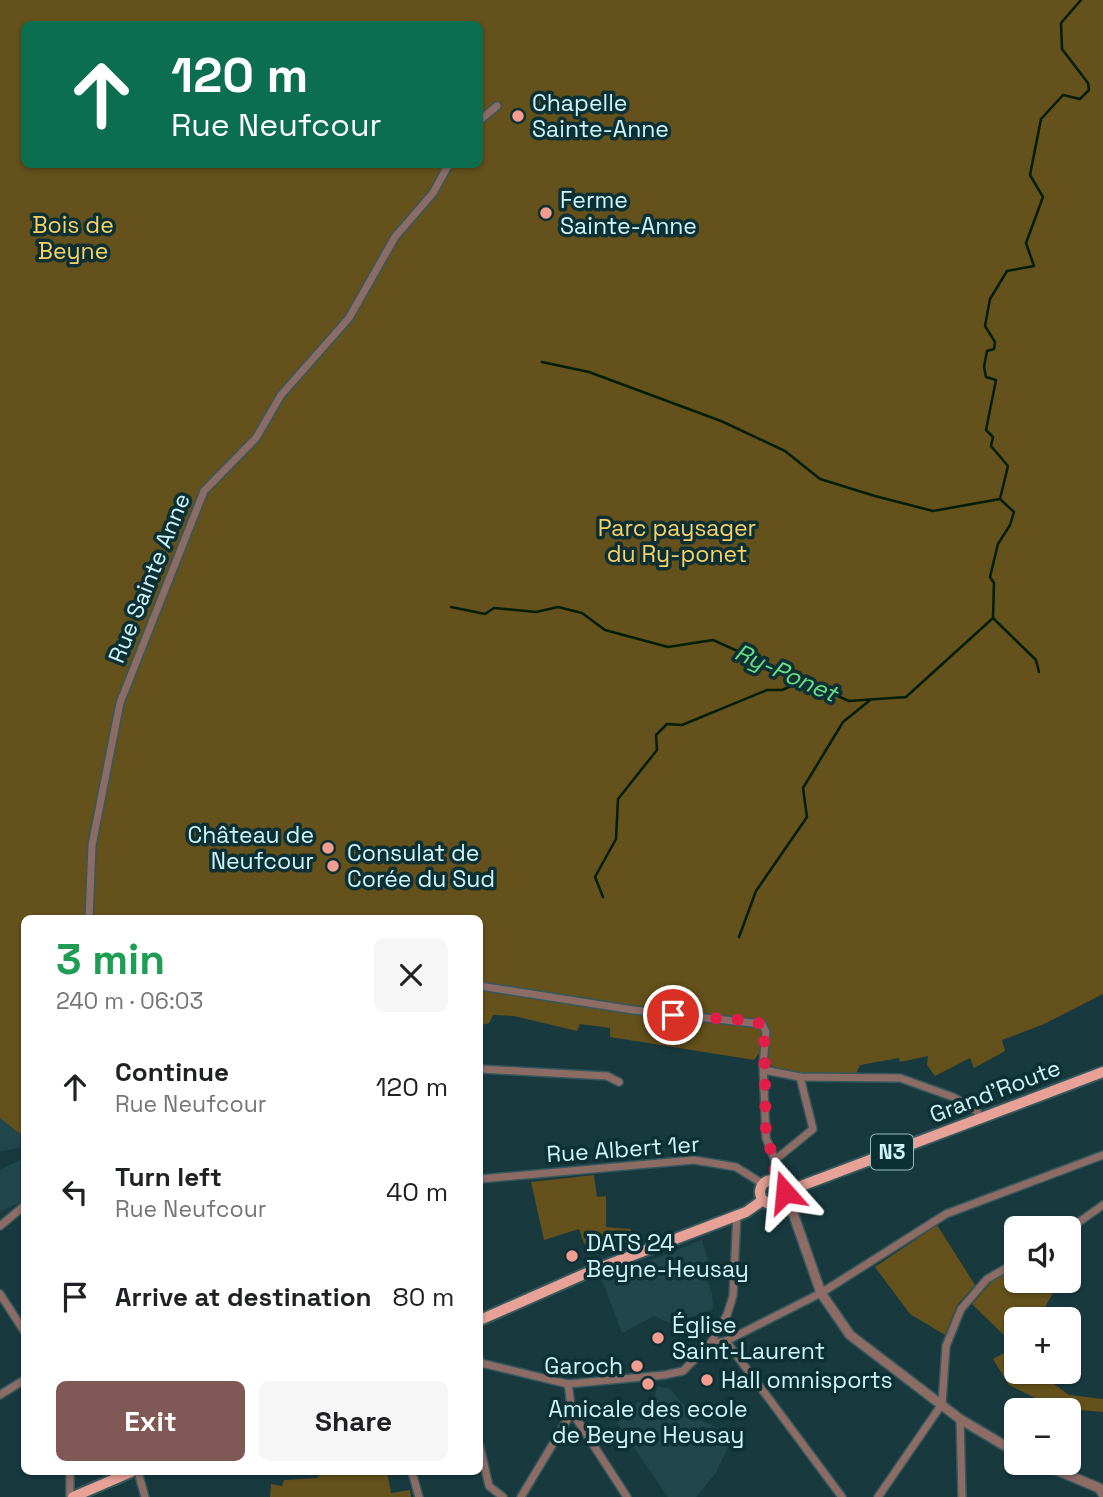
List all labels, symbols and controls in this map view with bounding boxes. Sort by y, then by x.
text: 120 m [171,44,308,106]
icon: ahead [56,49,147,140]
place label: Chapelle Sainte-Anne [532,88,669,144]
text: Rue Neufcour [171,105,382,145]
marker: Chapelle Sainte-Anne [510,108,526,124]
place label: Ferme Sainte-Anne [560,185,697,241]
marker: Ferme Sainte-Anne [538,205,554,221]
park label: Bois de Beyne [32,210,114,266]
street label: Rue Sainte Anne [101,489,197,667]
park label: Parc paysager du Ry-ponet [598,513,756,569]
water label: Ry-Ponet [730,636,844,710]
place label: Château de Neufcour [188,820,314,876]
place label: Consulat de Corée du Sud [347,838,495,894]
marker: Château de Neufcour [320,840,336,856]
marker: Consulat de Corée du Sud [325,858,341,874]
text: 3 min [56,933,165,986]
button: close [374,938,448,1012]
pin [643,985,703,1045]
text: 240 m · 06:03 [56,986,203,1016]
icon: arrive [654,996,692,1034]
street label: Grand'Route [925,1052,1065,1130]
text: Continue [115,1055,229,1089]
icon: ahead [56,1068,94,1106]
text: 120 m [376,1070,448,1104]
text: Rue Neufcour [115,1089,266,1119]
street label: Rue Albert 1er [545,1129,701,1169]
road number: N3 [871,1134,913,1170]
position arrow [748,1155,822,1229]
text: Turn left [115,1160,222,1194]
icon: left [56,1173,94,1211]
text: 40 m [386,1175,448,1209]
text: Rue Neufcour [115,1194,266,1224]
map controls [1004,1216,1081,1475]
button: sound [1004,1216,1081,1293]
place label: DATS 24 Beyne-Heusay [586,1228,749,1284]
marker: DATS 24 Beyne-Heusay [564,1248,580,1264]
icon: arrive [56,1278,94,1316]
text: Arrive at destination [115,1280,372,1314]
text: 80 m [393,1280,454,1314]
button: + [1004,1307,1081,1384]
place label: Église Saint-Laurent [672,1310,825,1366]
marker: Église Saint-Laurent [650,1330,666,1346]
place label: Garoch [544,1351,623,1381]
marker: Garoch [629,1358,645,1374]
place label: Hall omnisports [721,1365,893,1395]
marker: Hall omnisports [699,1372,715,1388]
marker: Amicale des ecole de Beyne Heusay [640,1376,656,1392]
button: Exit [56,1381,245,1461]
button: Share [259,1381,448,1461]
place label: Amicale des ecole de Beyne Heusay [548,1394,748,1450]
button: − [1004,1398,1081,1475]

